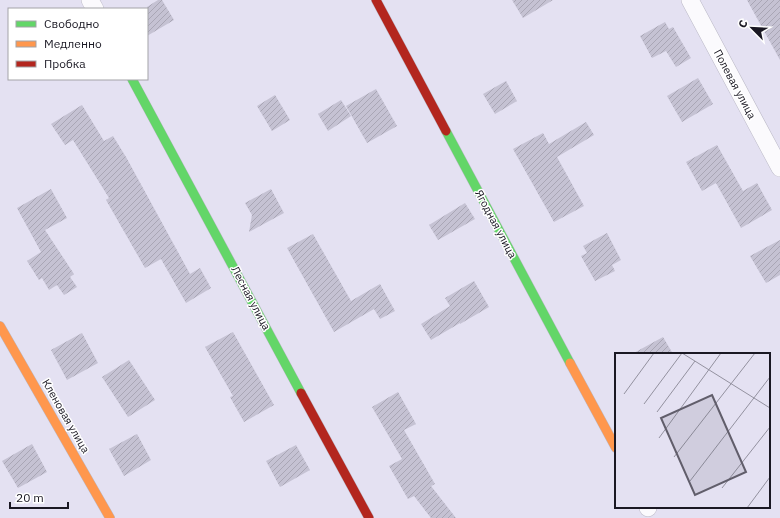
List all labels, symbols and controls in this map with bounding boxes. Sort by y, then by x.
legend [8,8,148,80]
north arrow [732,8,772,48]
text: Свободно [44,16,100,31]
text: С [735,18,751,30]
text: Медленно [44,36,102,51]
street label: Полевая улица [711,47,759,121]
text: Пробка [44,56,86,71]
street label: Ягодная улица [472,187,520,261]
street label: Лесная улица [228,264,274,332]
inset map [615,353,770,508]
street label: Кленовая улица [39,376,93,456]
scale bar [10,484,68,510]
text: 20 m [16,490,44,505]

